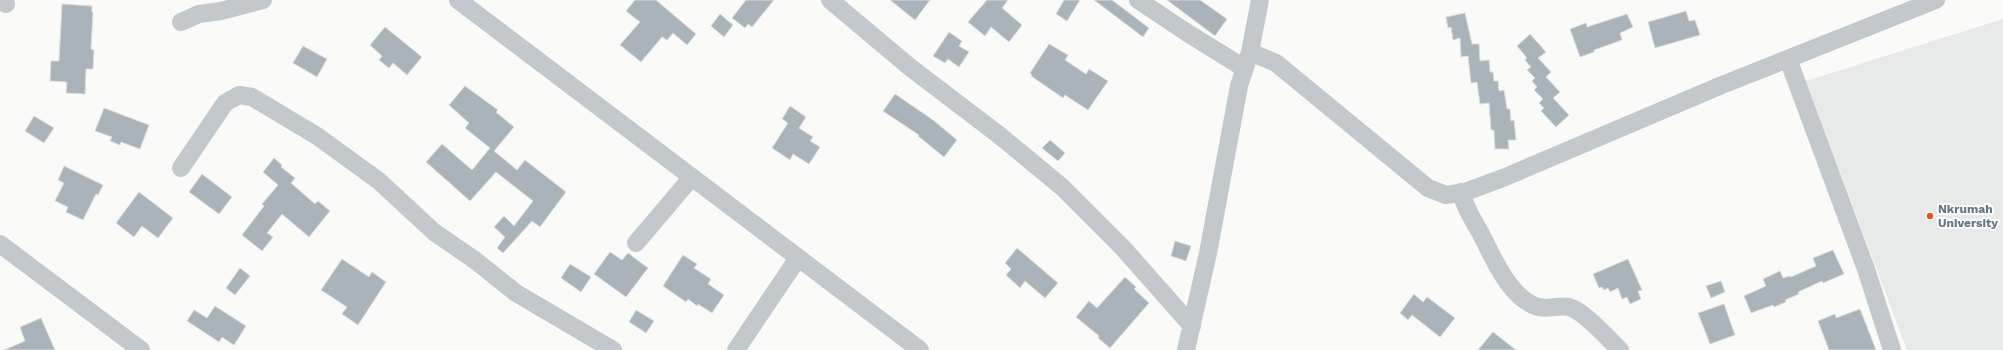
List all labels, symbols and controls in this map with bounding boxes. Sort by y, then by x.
place label: Nkrumah University [1938,202,1998,230]
marker: Nkrumah University [1925,211,1935,221]

